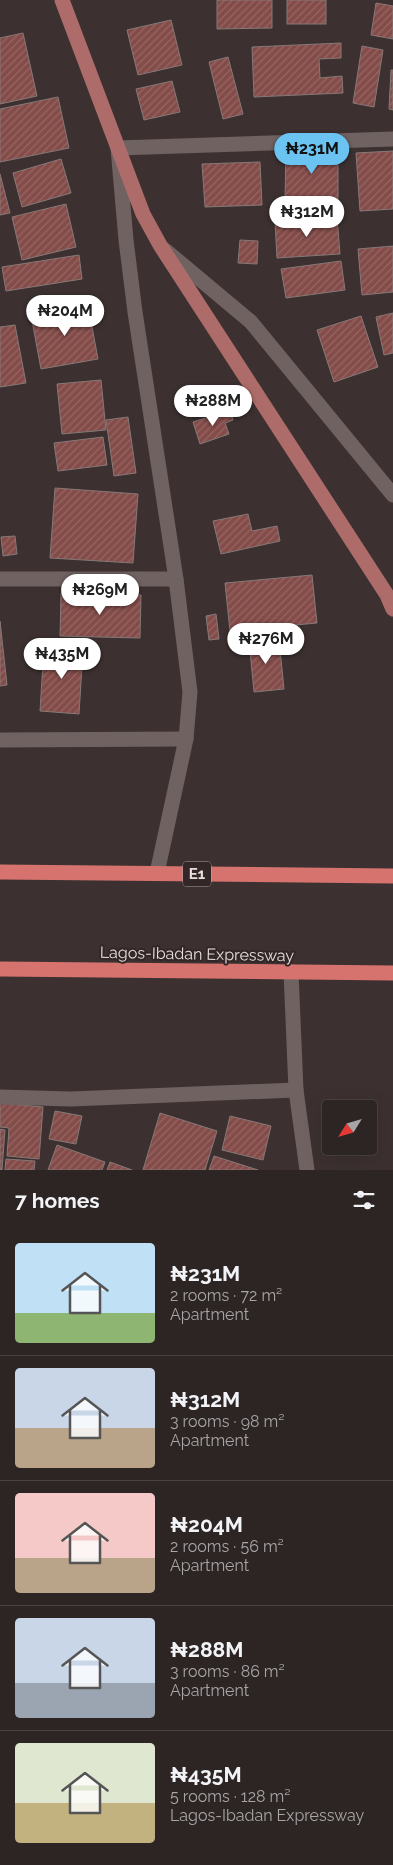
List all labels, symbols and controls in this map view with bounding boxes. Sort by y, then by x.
pin: ₦231M [277,132,347,175]
text: ₦231M [285,139,339,158]
pin: ₦312M [272,196,342,238]
text: ₦312M [280,202,334,221]
pin: ₦204M [30,294,100,337]
text: ₦204M [37,301,93,320]
pin: ₦288M [178,384,248,427]
text: ₦288M [185,391,241,410]
pin: ₦269M [65,574,135,616]
text: ₦269M [72,580,128,599]
pin: ₦276M [231,622,301,665]
text: ₦276M [238,629,294,648]
pin: ₦435M [27,638,97,680]
text: ₦435M [35,644,89,663]
road number: E1 [183,862,211,886]
street label: Lagos-Ibadan Expressway [100,943,295,965]
north arrow [322,1100,378,1155]
map controls [322,1100,377,1155]
icon: filters [350,1186,378,1214]
text: 7 homes [15,1188,100,1213]
text: ₦231M [170,1261,240,1286]
icon: home [55,1263,115,1323]
text: 2 rooms · 72 m² [170,1286,282,1305]
text: Apartment [170,1305,249,1324]
text: ₦312M [170,1387,240,1412]
icon: home [55,1388,115,1448]
text: 3 rooms · 98 m² [170,1412,285,1431]
text: Apartment [170,1431,249,1450]
text: ₦204M [170,1512,243,1537]
icon: home [55,1513,115,1573]
text: 2 rooms · 56 m² [170,1537,284,1556]
text: Apartment [170,1556,249,1575]
text: ₦288M [170,1637,243,1662]
icon: home [55,1638,115,1698]
text: 3 rooms · 86 m² [170,1662,285,1681]
text: Apartment [170,1681,249,1700]
text: ₦435M [170,1762,242,1787]
icon: home [55,1763,115,1823]
text: 5 rooms · 128 m² [170,1787,290,1806]
text: Lagos-Ibadan Expressway [170,1806,364,1825]

